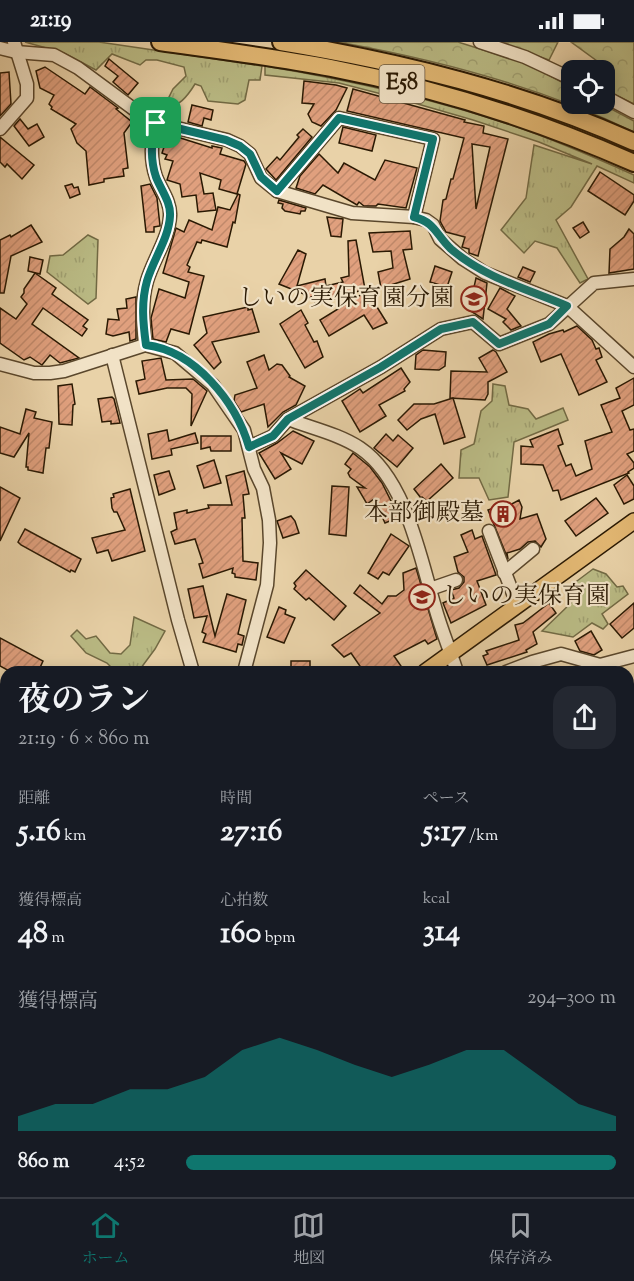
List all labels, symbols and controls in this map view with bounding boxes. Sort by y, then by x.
text: 21:19 [30,5,71,37]
map controls [561,60,615,114]
button: locate [561,60,615,114]
road number: E58 [380,65,424,103]
pin [130,97,181,148]
icon: arrive [139,106,172,139]
place label: しいの実保育園分園 [238,282,454,316]
school or university icon: しいの実保育園分園 [459,284,489,314]
place label: 本部御殿墓 [364,497,484,531]
building icon: 本部御殿墓 [488,499,518,529]
place label: しいの実保育園 [442,580,610,614]
school or university icon: しいの実保育園 [407,582,437,612]
text: 夜のラン [18,678,150,726]
button: share [553,686,616,749]
text: 21:19 · 6 × 860 m [18,725,150,754]
text: 距離 [18,788,50,811]
text: 時間 [220,788,252,811]
text: ペース [423,788,470,811]
text: 5.16 [18,811,61,854]
text: 27:16 [220,811,282,854]
text: 5:17 [423,811,466,854]
text: km [61,825,86,848]
text: /km [466,825,498,848]
text: kcal [423,888,450,911]
text: 獲得標高 [18,890,82,913]
text: 心拍数 [220,890,268,913]
text: 314 [423,911,460,954]
text: 48 [18,913,48,956]
text: 160 [220,913,261,956]
text: m [48,927,65,950]
text: bpm [261,927,295,950]
text: 294–300 m [527,984,616,1013]
text: 獲得標高 [18,988,98,1017]
text: 860 m [18,1148,69,1177]
text: 4:52 [114,1148,145,1177]
tab: ホーム [81,1209,130,1271]
tab: 地図 [292,1209,325,1271]
tab: 保存済み [488,1209,552,1271]

